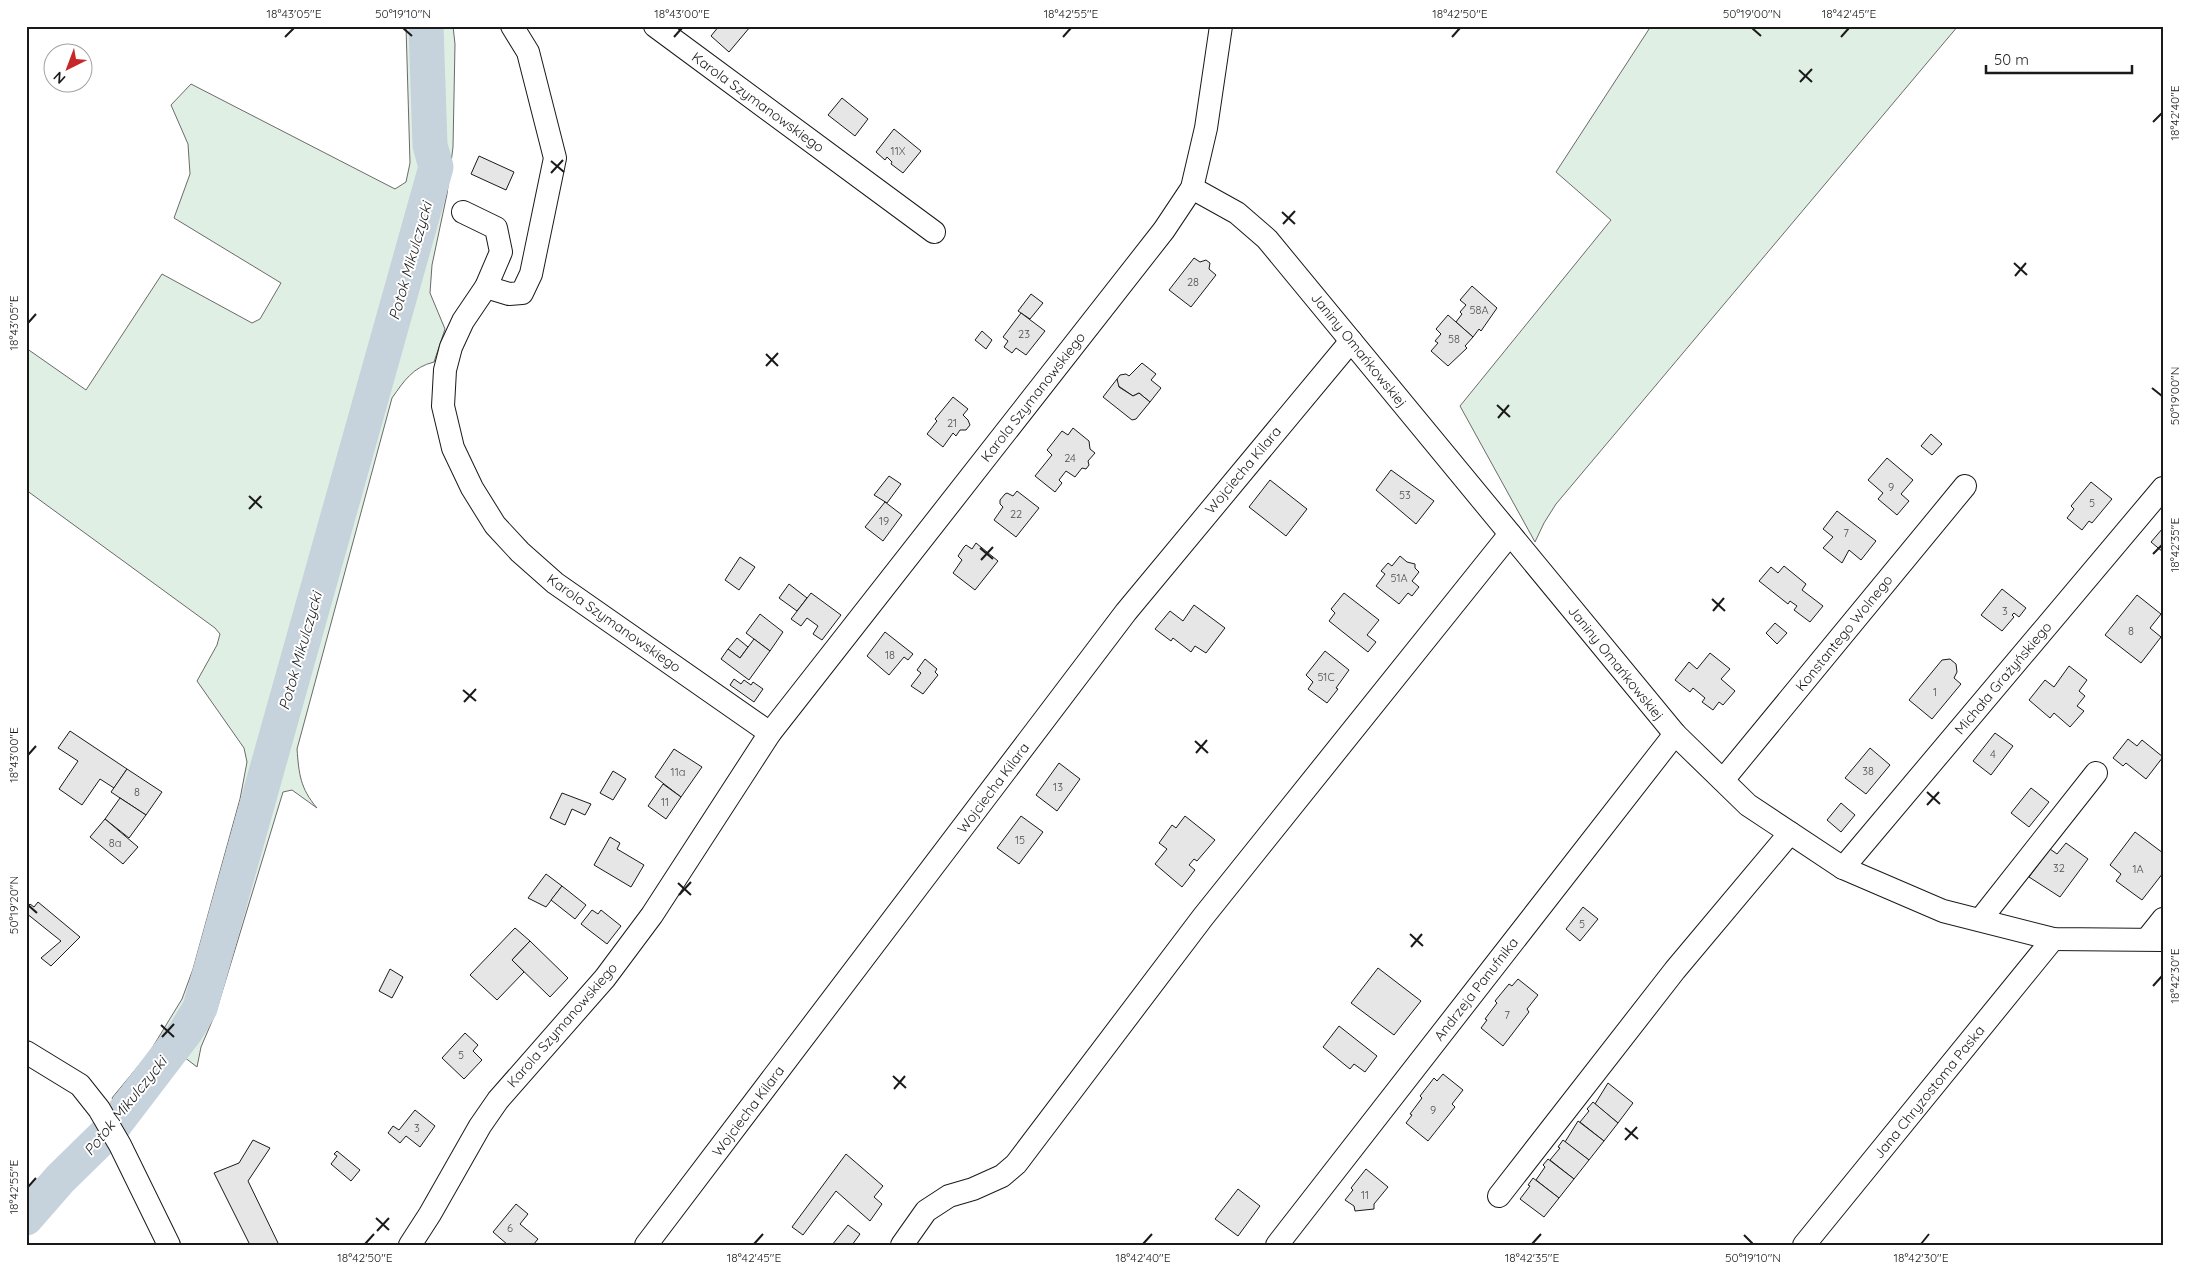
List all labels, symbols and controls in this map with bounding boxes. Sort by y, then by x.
text: 18°43'05"E [267,6,322,21]
text: 50°19'10"N [375,6,431,21]
text: 18°43'00"E [654,6,710,21]
text: 18°42'55"E [1044,6,1099,21]
text: 18°42'50"E [1432,6,1488,21]
text: 50°19'00"N [1723,6,1781,21]
text: 18°42'45"E [1822,6,1876,21]
north arrow [42,42,92,92]
scale bar [1986,42,2133,74]
street label: Karola Szymanowskiego [688,48,828,156]
text: 50 m [1994,50,2029,69]
text: N [49,68,69,88]
text: 18°42'40"E [2167,85,2182,141]
house number: 11X [891,144,906,158]
water label: Potok Mikulczycki [384,198,436,322]
house number: 28 [1187,275,1199,289]
street label: Janiny Omańkowskiej [1307,289,1411,411]
text: 18°43'05"E [6,295,21,350]
house number: 58A [1469,303,1489,317]
house number: 23 [1018,327,1030,341]
street label: Karola Szymanowskiego [977,329,1089,465]
house number: 58 [1448,332,1460,346]
text: 50°19'00"N [2167,367,2182,425]
house number: 21 [947,416,957,430]
street label: Wojciecha Kilara [1201,422,1285,518]
house number: 24 [1064,451,1076,465]
house number: 9 [1888,480,1894,494]
house number: 53 [1399,488,1411,502]
house number: 5 [2089,496,2095,510]
house number: 22 [1010,507,1022,521]
house number: 19 [879,514,889,528]
text: 18°42'35"E [2167,518,2182,572]
house number: 7 [1843,526,1849,540]
street label: Karola Szymanowskiego [543,570,685,676]
house number: 51A [1390,571,1408,585]
street label: Konstantego Wolnego [1791,571,1897,695]
water label: Potok Mikulczycki [274,588,326,712]
street label: Janiny Omańkowskiej [1564,602,1668,724]
house number: 3 [2002,604,2008,618]
street label: Michała Grażyńskiego [1951,618,2055,738]
house number: 8 [2128,624,2134,638]
house number: 18 [885,648,895,662]
house number: 51C [1317,670,1335,684]
house number: 1 [1933,685,1937,699]
text: 18°43'00"E [6,727,21,783]
street label: Wojciecha Kilara [953,739,1033,837]
house number: 4 [1990,747,1996,761]
house number: 38 [1862,764,1874,778]
house number: 11a [671,765,685,779]
house number: 13 [1053,780,1063,794]
house number: 8 [134,785,140,799]
house number: 11 [661,795,669,809]
house number: 15 [1015,833,1025,847]
house number: 8a [109,836,121,850]
house number: 32 [2053,861,2065,875]
house number: 1A [2132,862,2144,876]
text: 50°19'20"N [6,876,21,934]
house number: 5 [1579,917,1585,931]
street label: Andrzeja Panufnika [1430,934,1522,1044]
text: 18°42'30"E [2167,948,2182,1004]
street label: Karola Szymanowskiego [503,959,621,1091]
house number: 7 [1504,1008,1510,1022]
street label: Jana Chryzostoma Paska [1870,1022,1988,1162]
house number: 5 [458,1048,464,1062]
water label: Potok Mikulczycki [79,1051,172,1159]
street label: Wojciecha Kilara [708,1062,788,1160]
house number: 9 [1430,1103,1436,1117]
house number: 3 [414,1121,420,1135]
text: 18°42'55"E [6,1159,21,1214]
house number: 11 [1361,1188,1369,1202]
house number: 6 [507,1221,513,1235]
text: 18°42'50"E [337,1250,393,1265]
text: 18°42'45"E [727,1250,781,1265]
text: 18°42'40"E [1115,1250,1171,1265]
text: 18°42'35"E [1505,1250,1559,1265]
text: 50°19'10"N [1725,1250,1781,1265]
text: 18°42'30"E [1893,1250,1949,1265]

